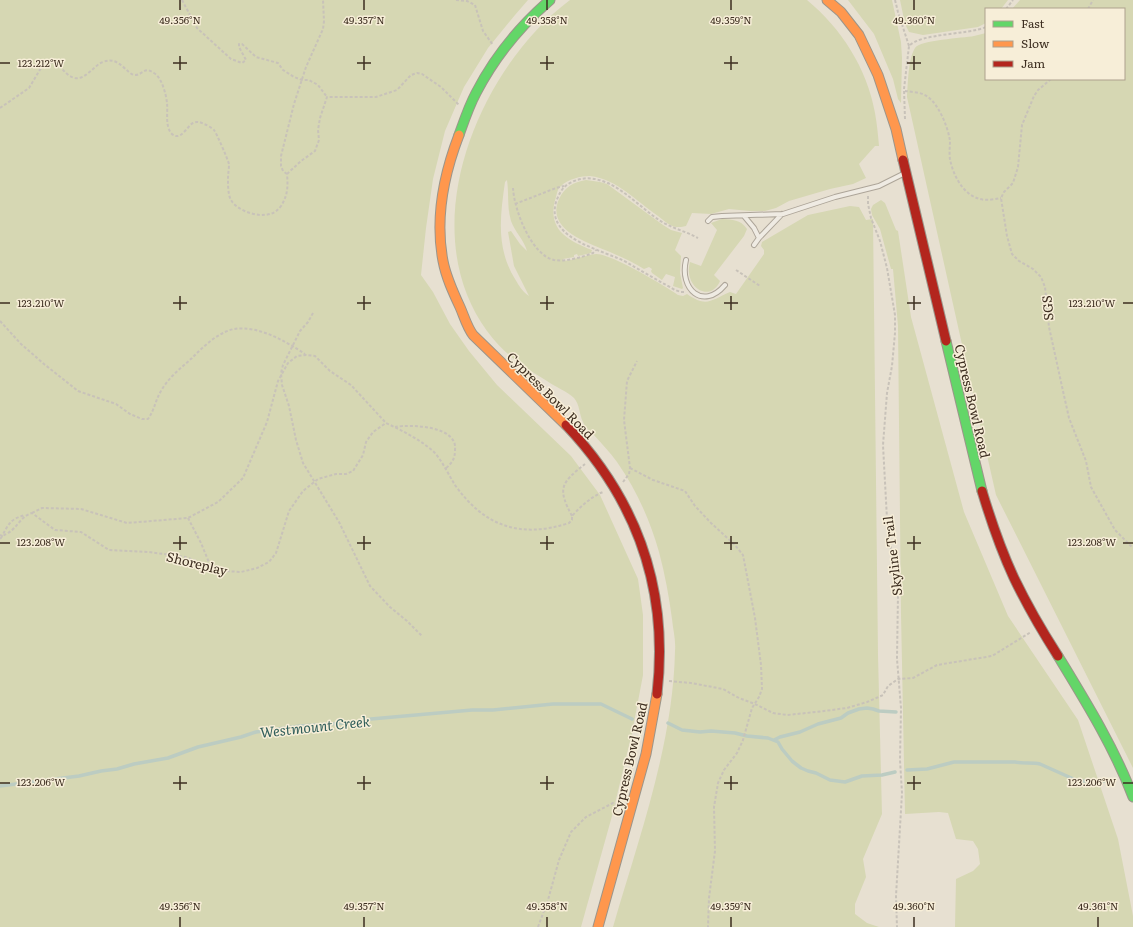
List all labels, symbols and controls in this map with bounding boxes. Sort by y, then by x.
legend [985,8,1125,80]
text: 49.356°N [159,12,201,27]
text: 49.357°N [343,12,385,27]
text: 49.358°N [526,12,568,27]
text: 49.359°N [710,12,752,27]
text: 49.360°N [893,12,935,27]
text: Fast [1021,14,1045,32]
text: Slow [1021,34,1050,52]
text: Jam [1021,54,1046,72]
text: 123.212°W [18,55,64,70]
street label: SGS [1036,294,1058,321]
text: 123.210°W [17,295,65,310]
text: 123.210°W [1068,295,1116,310]
street label: Cypress Bowl Road [951,342,995,460]
street label: Cypress Bowl Road [503,347,599,443]
street label: Skyline Trail [878,514,906,597]
text: 123.208°W [17,534,65,549]
text: 123.208°W [1068,534,1116,549]
street label: Shoreplay [164,546,230,580]
street label: Cypress Bowl Road [607,700,651,818]
water label: Westmount Creek [259,710,371,742]
text: 123.206°W [17,774,65,789]
text: 123.206°W [1068,774,1116,789]
text: 49.356°N [159,898,201,913]
text: 49.357°N [343,898,385,913]
text: 49.358°N [526,898,568,913]
text: 49.359°N [710,898,752,913]
text: 49.360°N [893,898,935,913]
text: 49.361°N [1078,898,1118,913]

